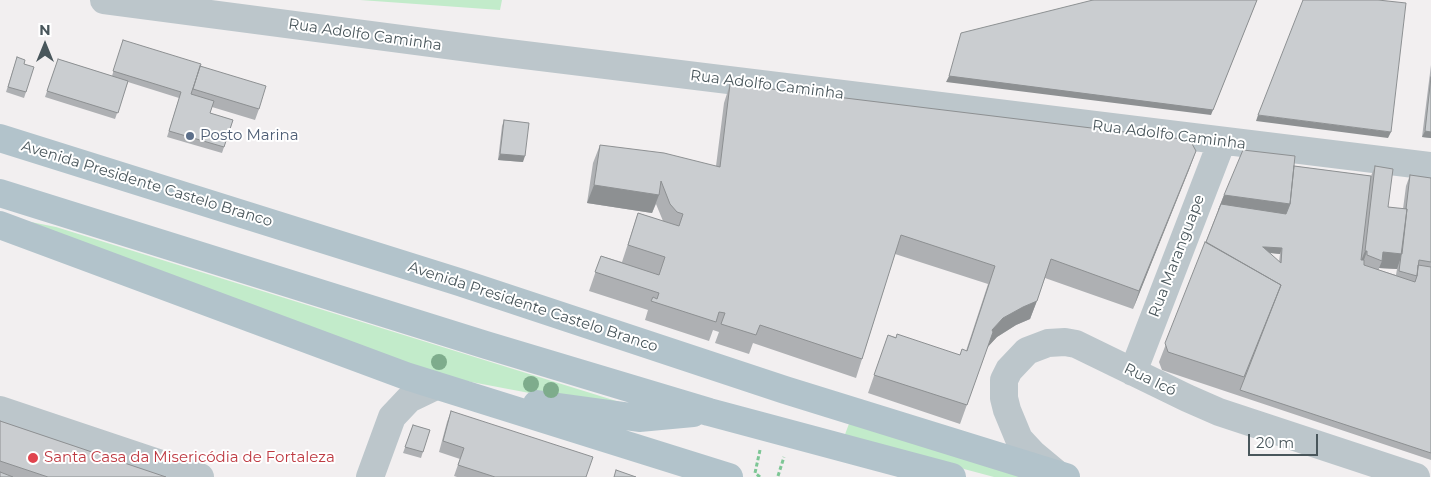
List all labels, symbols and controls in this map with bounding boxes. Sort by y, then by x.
street label: Rua Adolfo Caminha [287,15,443,55]
north arrow [20,20,70,70]
text: N [39,21,51,39]
street label: Rua Adolfo Caminha [689,67,845,103]
street label: Rua Adolfo Caminha [1091,117,1247,153]
place label: Posto Marina [200,127,299,145]
marker: Posto Marina [184,130,196,142]
street label: Avenida Presidente Castelo Branco [19,137,275,231]
street label: Rua Maranguape [1145,192,1209,320]
street label: Avenida Presidente Castelo Branco [406,258,660,356]
street label: Rua Icó [1121,360,1179,400]
scale bar [1251,424,1321,456]
text: 20 m [1256,433,1294,452]
place label: Santa Casa da Misericódia de Fortaleza [44,449,335,467]
marker: Santa Casa da Misericódia de Fortaleza [26,451,40,465]

